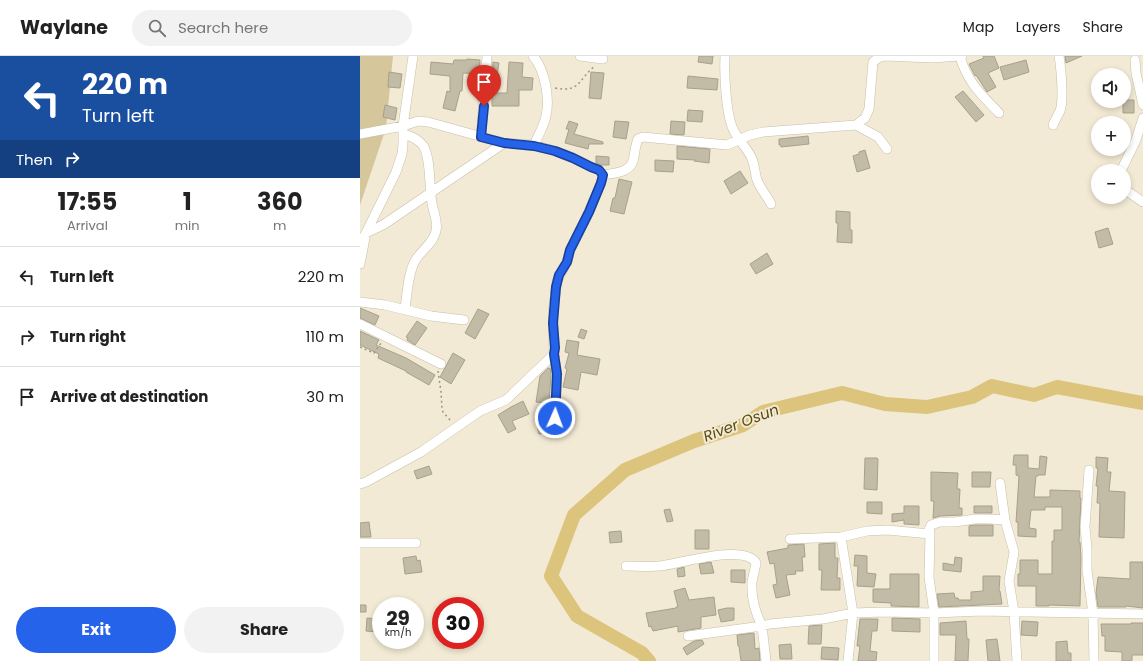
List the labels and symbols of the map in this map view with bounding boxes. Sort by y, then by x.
pin [467,65,501,106]
position arrow [534,397,576,439]
water label: River Osun [700,398,782,447]
speed limit sign: 30 [432,597,484,649]

